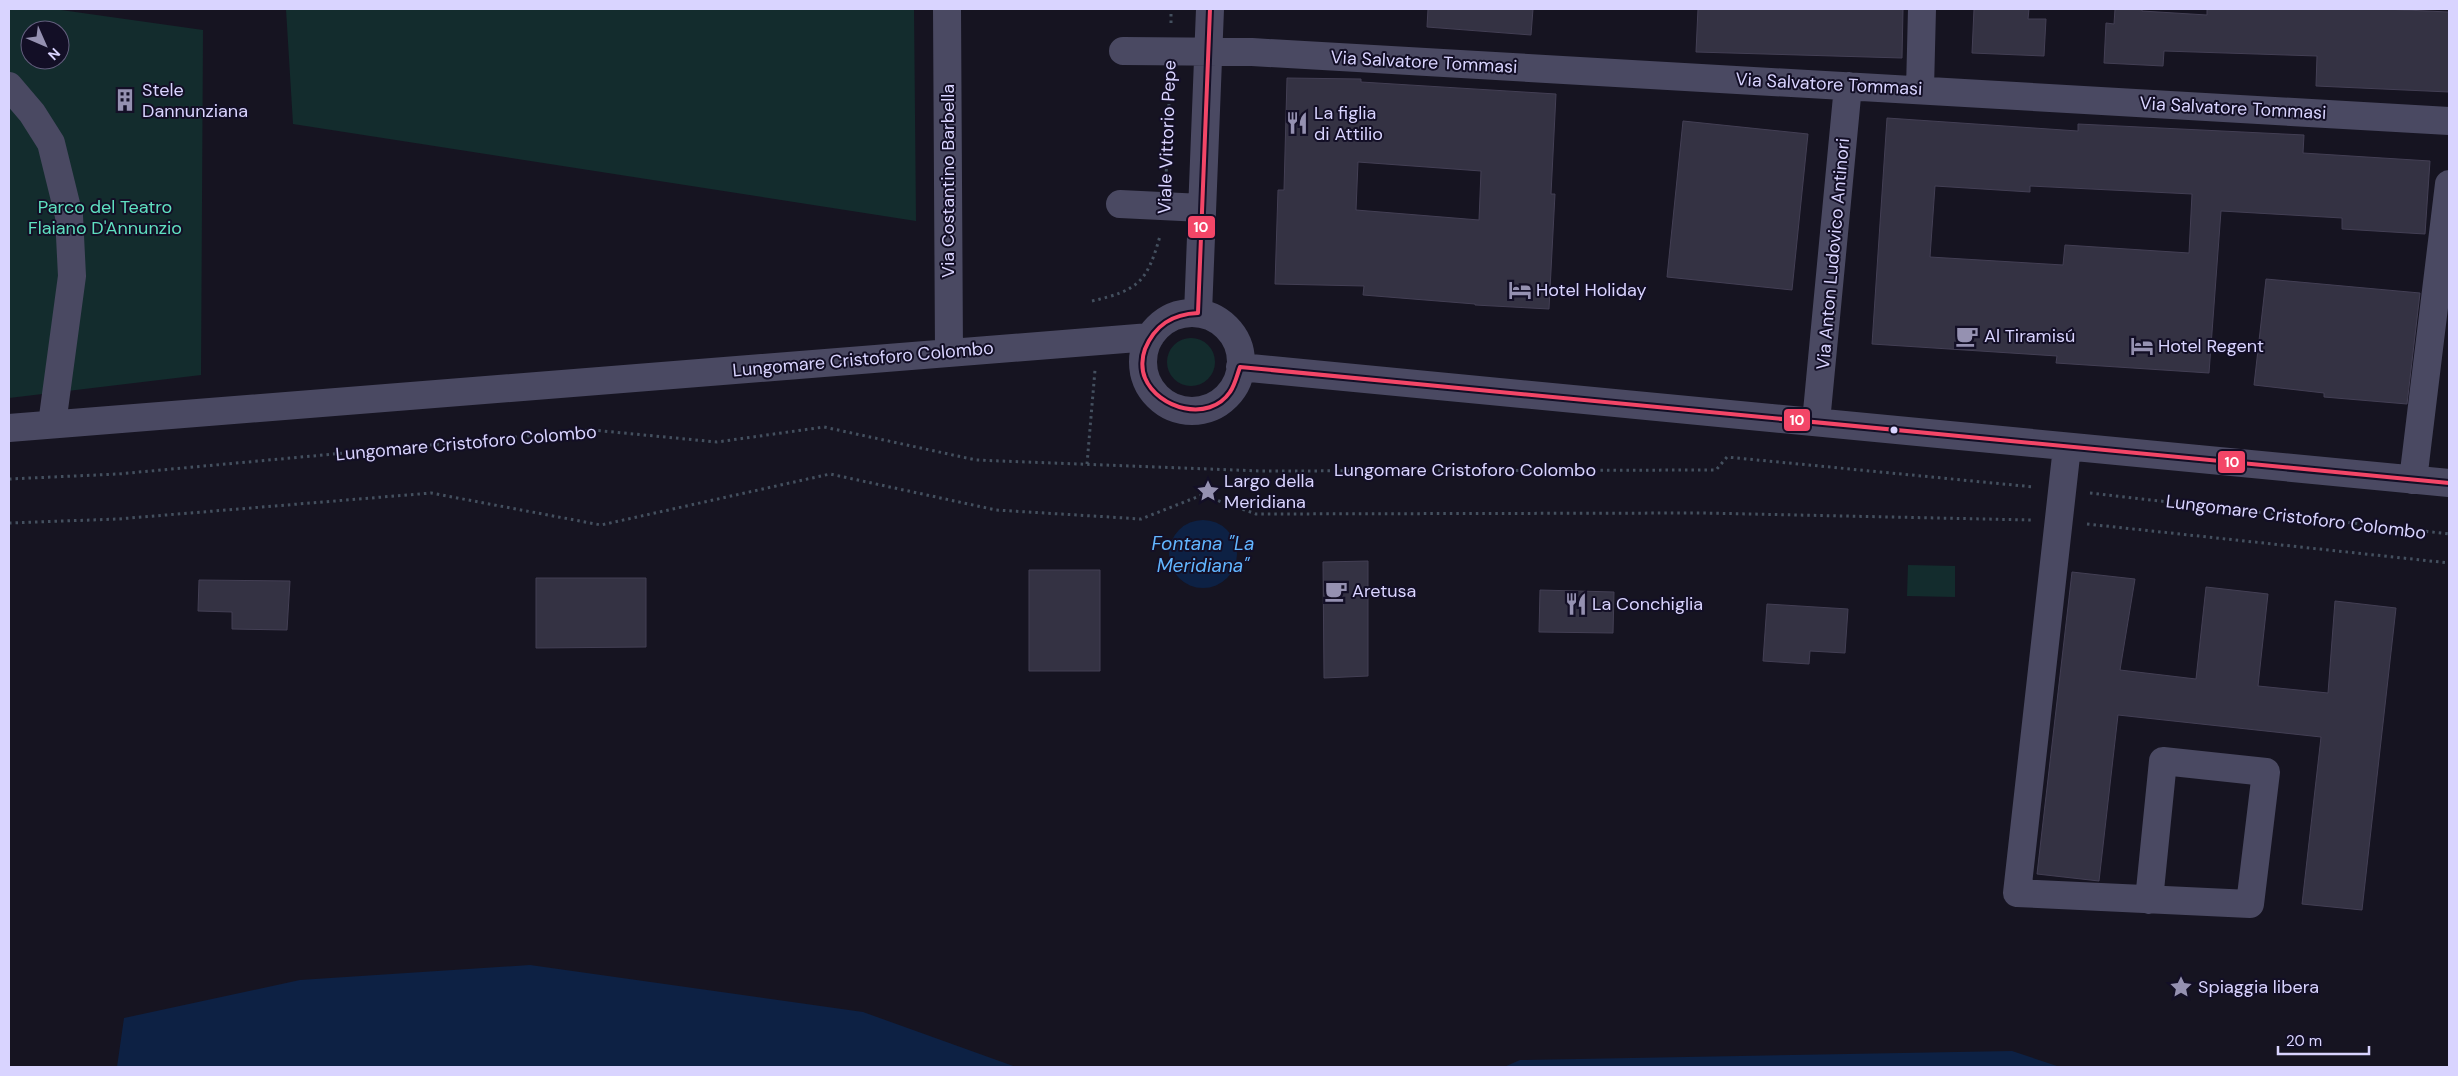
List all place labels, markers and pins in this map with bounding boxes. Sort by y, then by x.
place label: Stele Dannunziana [142,78,248,123]
building icon: Stele Dannunziana [112,87,138,113]
place label: La figlia di Attilio [1314,101,1383,146]
restaurant icon: La figlia di Attilio [1284,110,1310,136]
hotel icon: Hotel Holiday [1507,277,1533,303]
place label: Hotel Holiday [1536,278,1646,302]
cafe icon: Al Tiramisú [1954,323,1980,349]
place label: Al Tiramisú [1984,324,2075,348]
hotel icon: Hotel Regent [2129,333,2155,359]
place label: Hotel Regent [2158,334,2264,358]
unlabelled marker [1889,425,1899,435]
place label: Largo della Meridiana [1224,469,1314,514]
place icon: Largo della Meridiana [1195,478,1221,504]
cafe icon: Aretusa [1323,578,1349,604]
place label: Aretusa [1352,579,1416,603]
restaurant icon: La Conchiglia [1563,591,1589,617]
place label: La Conchiglia [1592,592,1703,616]
place icon: Spiaggia libera [2168,974,2194,1000]
place label: Spiaggia libera [2198,975,2319,999]

